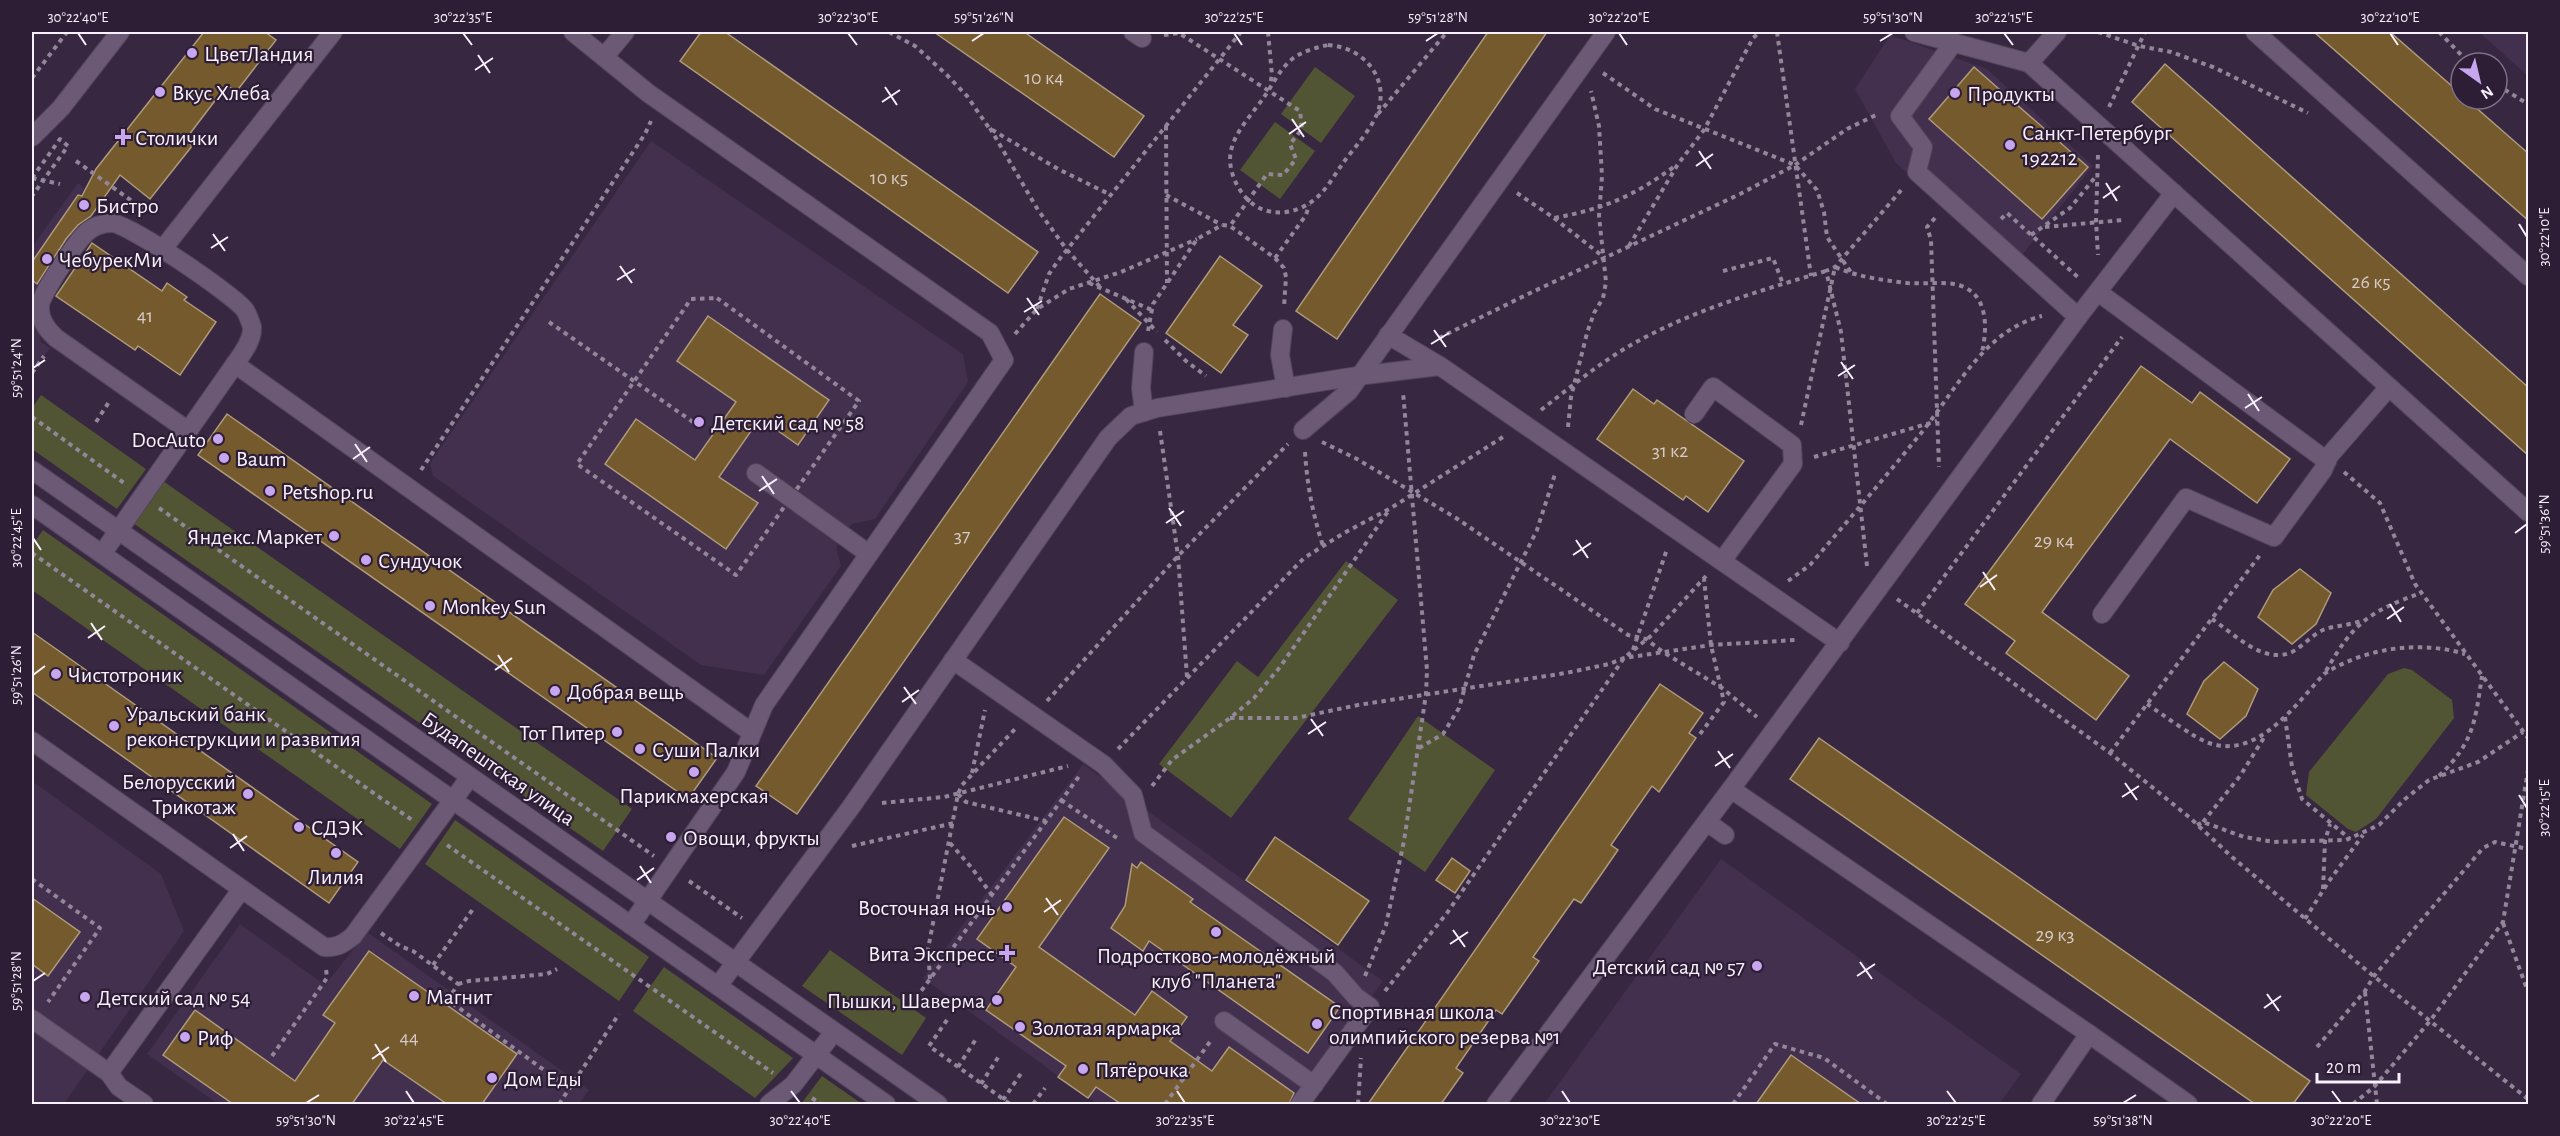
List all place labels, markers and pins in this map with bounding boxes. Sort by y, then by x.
place label: ЦветЛандия [204,43,314,65]
marker: ЦветЛандия [185,46,199,60]
place label: Вкус Хлеба [172,82,270,104]
place label: Продукты [1967,83,2055,105]
marker: Вкус Хлеба [153,85,167,99]
marker: Продукты [1948,86,1962,100]
place label: Санкт-Петербург 192212 [2022,122,2172,169]
place label: Столички [135,127,218,149]
marker: Столички [116,130,130,144]
marker: Санкт-Петербург 192212 [2003,138,2017,152]
place label: Бистро [96,195,159,217]
marker: Бистро [77,198,91,212]
place label: ЧебурекМи [59,249,163,271]
marker: ЧебурекМи [40,252,54,266]
place label: Детский сад № 58 [711,412,865,434]
marker: Детский сад № 58 [692,415,706,429]
place label: DocAuto [132,429,206,451]
marker: DocAuto [211,432,225,446]
place label: Baum [236,448,287,470]
marker: Baum [217,451,231,465]
place label: Petshop.ru [282,481,374,503]
marker: Petshop.ru [263,484,277,498]
place label: Яндекс.Маркет [187,526,323,548]
marker: Яндекс.Маркет [327,529,341,543]
place label: Сундучок [378,550,462,572]
marker: Сундучок [359,553,373,567]
place label: Monkey Sun [442,596,546,618]
marker: Monkey Sun [423,599,437,613]
place label: Чистотроник [68,664,182,686]
marker: Чистотроник [49,667,63,681]
place label: Добрая вещь [567,681,684,703]
marker: Добрая вещь [548,684,562,698]
place label: Уральский банк реконструкции и развития [126,703,361,750]
marker: Уральский банк реконструкции и развития [107,719,121,733]
place label: Тот Питер [519,722,605,744]
marker: Тот Питер [610,725,624,739]
place label: Суши Палки [652,739,760,761]
marker: Суши Палки [633,742,647,756]
marker: Парикмахерская [687,765,701,779]
place label: Белорусский Трикотаж [122,771,236,818]
place label: Парикмахерская [619,785,769,807]
marker: Белорусский Трикотаж [241,787,255,801]
place label: СДЭК [311,817,363,839]
marker: СДЭК [292,820,306,834]
place label: Овощи, фрукты [683,827,820,849]
marker: Овощи, фрукты [664,830,678,844]
marker: Лилия [329,846,343,860]
place label: Лилия [308,866,364,888]
place label: Восточная ночь [858,897,996,919]
marker: Восточная ночь [1000,900,1014,914]
marker: Подростково-молодёжный клуб "Планета" [1209,925,1223,939]
place label: Вита Экспресс [868,943,995,965]
place label: Подростково-молодёжный клуб "Планета" [1097,945,1335,992]
marker: Вита Экспресс [1000,946,1014,960]
place label: Детский сад № 57 [1593,956,1745,978]
marker: Детский сад № 57 [1750,959,1764,973]
place label: Магнит [426,986,493,1008]
place label: Детский сад № 54 [97,987,251,1009]
marker: Магнит [407,989,421,1003]
marker: Детский сад № 54 [78,990,92,1004]
place label: Пышки, Шаверма [827,990,985,1012]
marker: Пышки, Шаверма [990,993,1004,1007]
place label: Спортивная школа олимпийского резерва №1 [1329,1001,1561,1048]
place label: Золотая ярмарка [1032,1017,1181,1039]
marker: Спортивная школа олимпийского резерва №1 [1310,1017,1324,1031]
marker: Золотая ярмарка [1013,1020,1027,1034]
place label: Риф [197,1027,233,1049]
marker: Риф [178,1030,192,1044]
place label: Пятёрочка [1095,1059,1189,1081]
marker: Пятёрочка [1076,1062,1090,1076]
place label: Дом Еды [504,1068,582,1090]
marker: Дом Еды [485,1071,499,1085]

